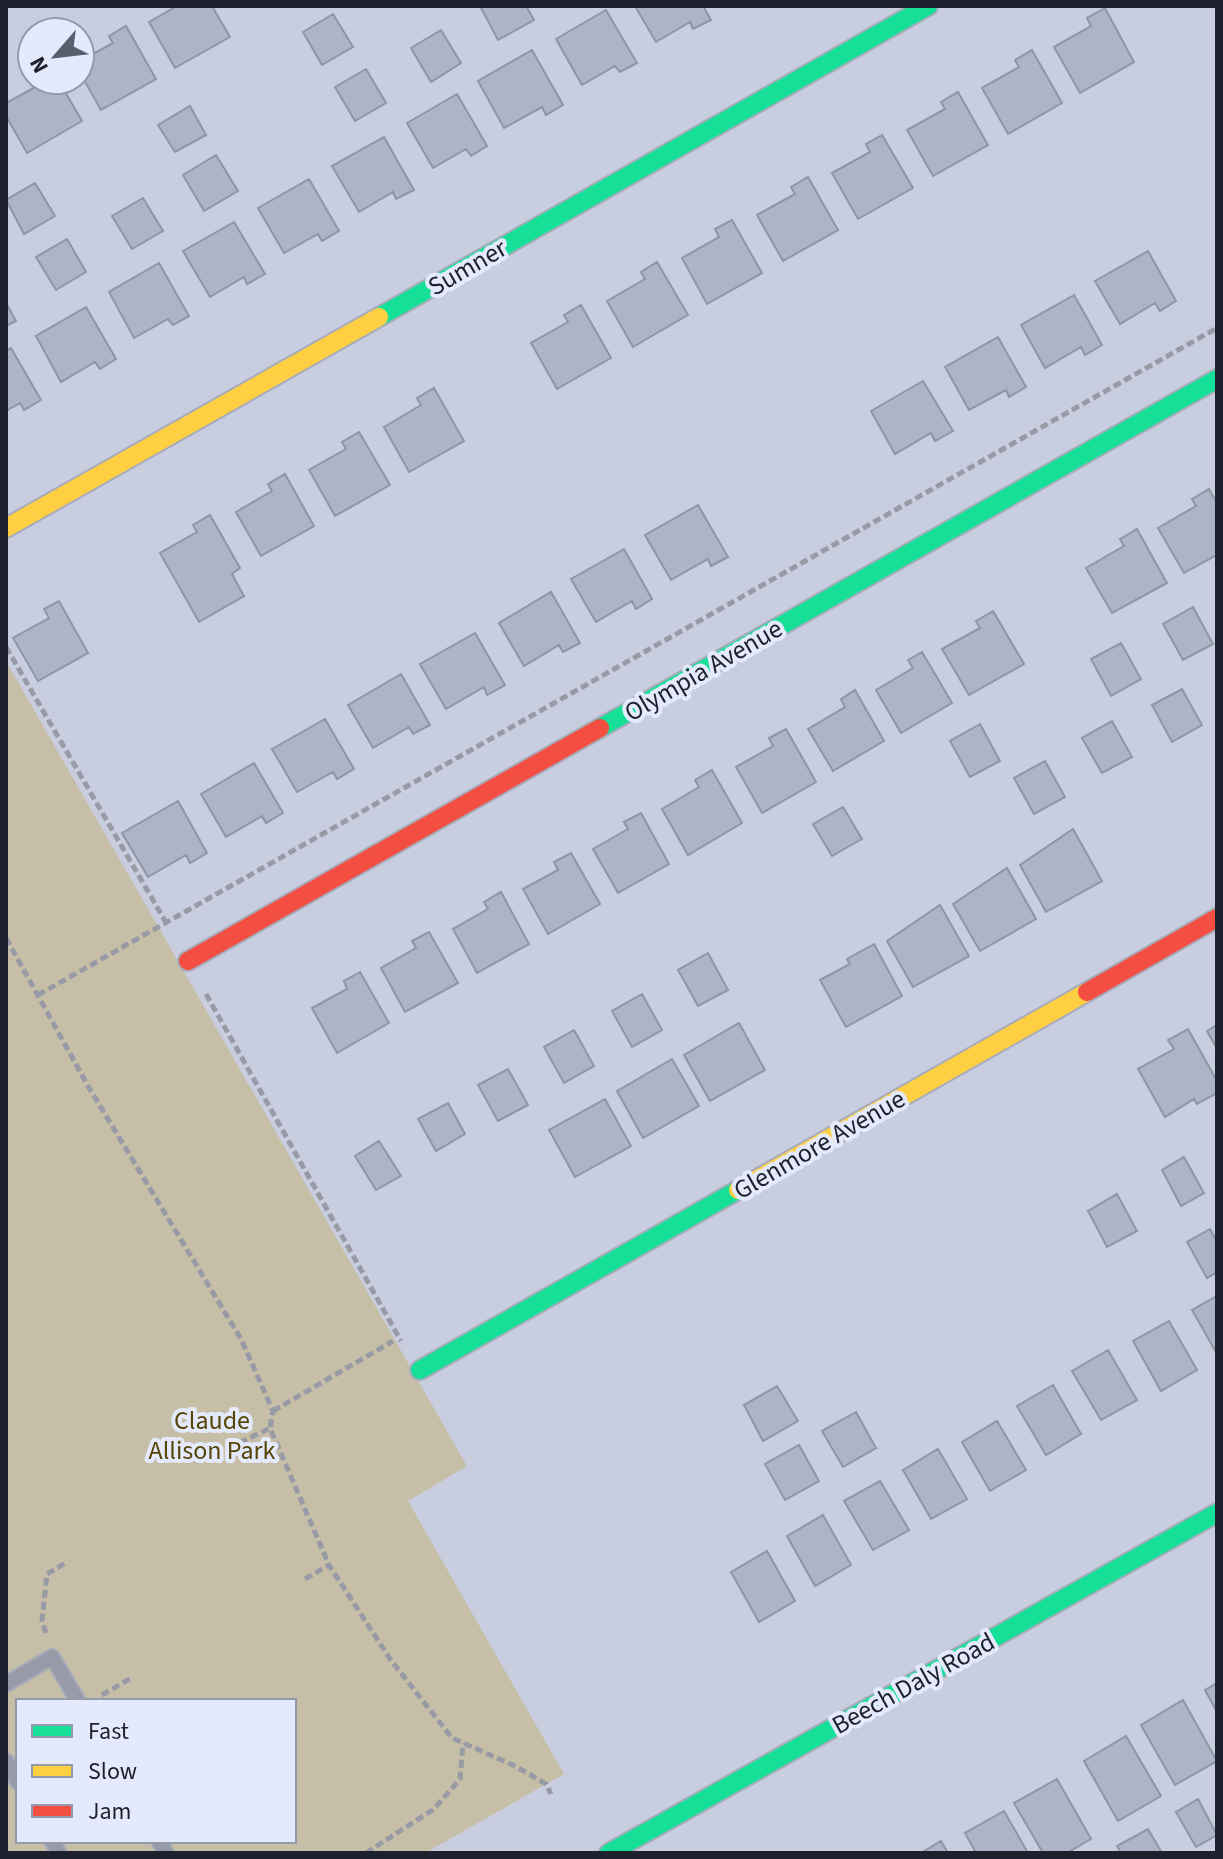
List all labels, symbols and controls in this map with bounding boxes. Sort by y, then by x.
north arrow [16,16,96,96]
text: N [22,51,57,79]
street label: Sumner [421,229,514,305]
street label: Olympia Avenue [617,610,789,731]
street label: Glenmore Avenue [727,1080,912,1209]
park label: Claude Allison Park [149,1402,276,1469]
street label: Beech Daly Road [825,1623,1001,1744]
legend [16,1699,296,1843]
text: Fast [88,1714,129,1749]
text: Slow [88,1754,137,1789]
text: Jam [88,1794,132,1829]

